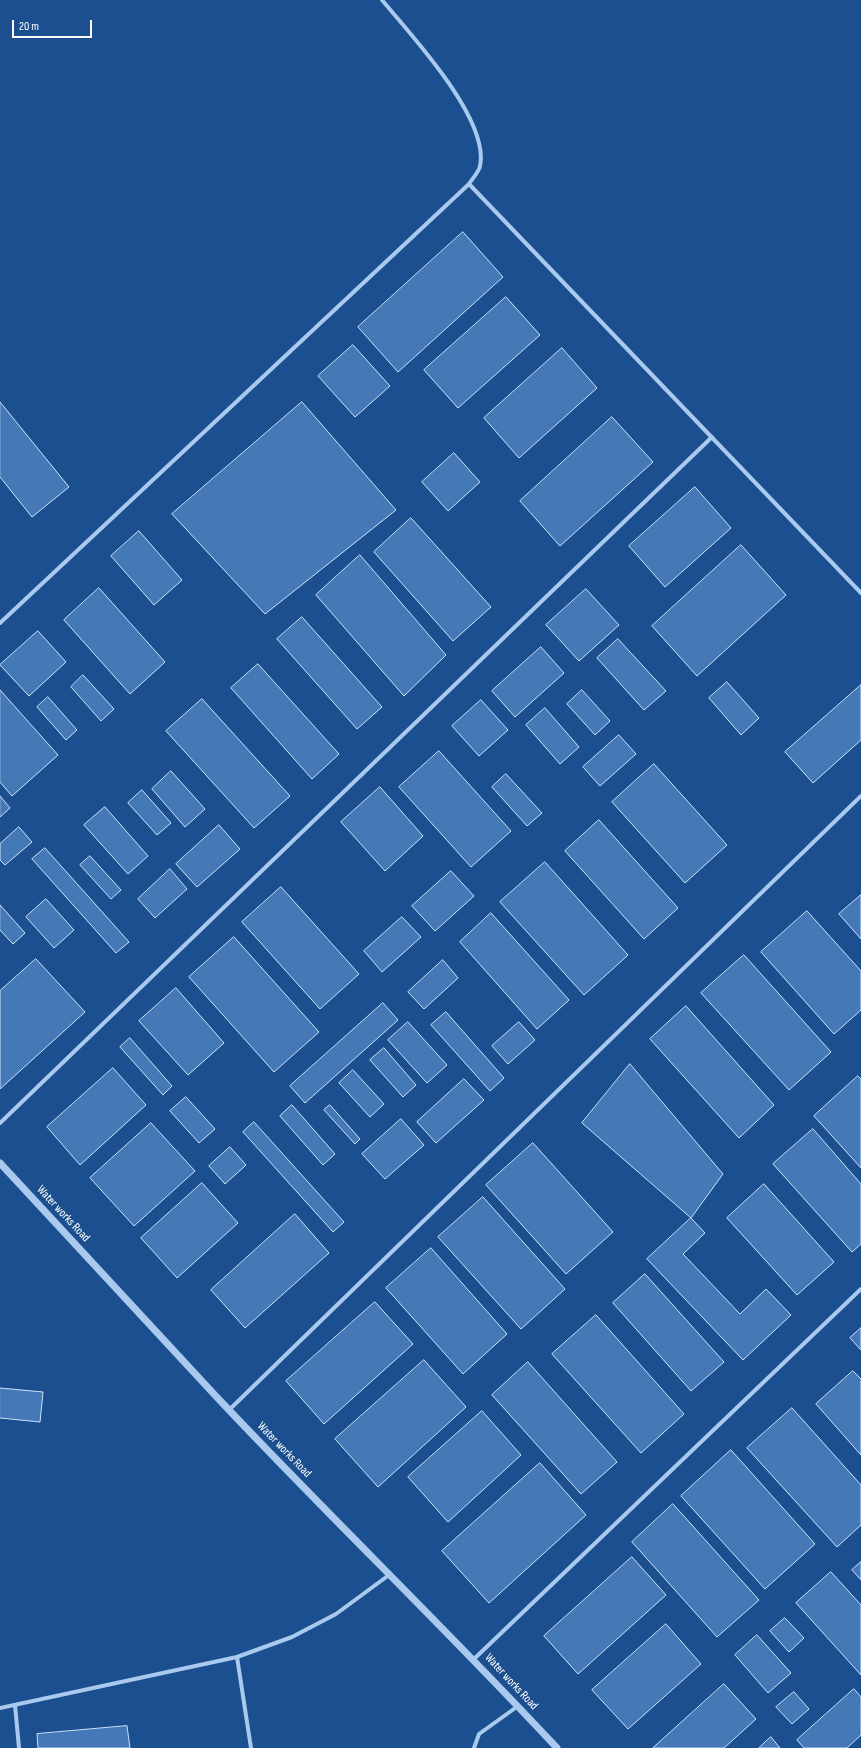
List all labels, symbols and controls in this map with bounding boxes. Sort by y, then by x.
scale bar [14,12,94,38]
text: 20 m [19,19,39,34]
street label: Water works Road [33,1183,93,1245]
street label: Water works Road [254,1419,314,1481]
street label: Water works Road [481,1651,541,1713]

